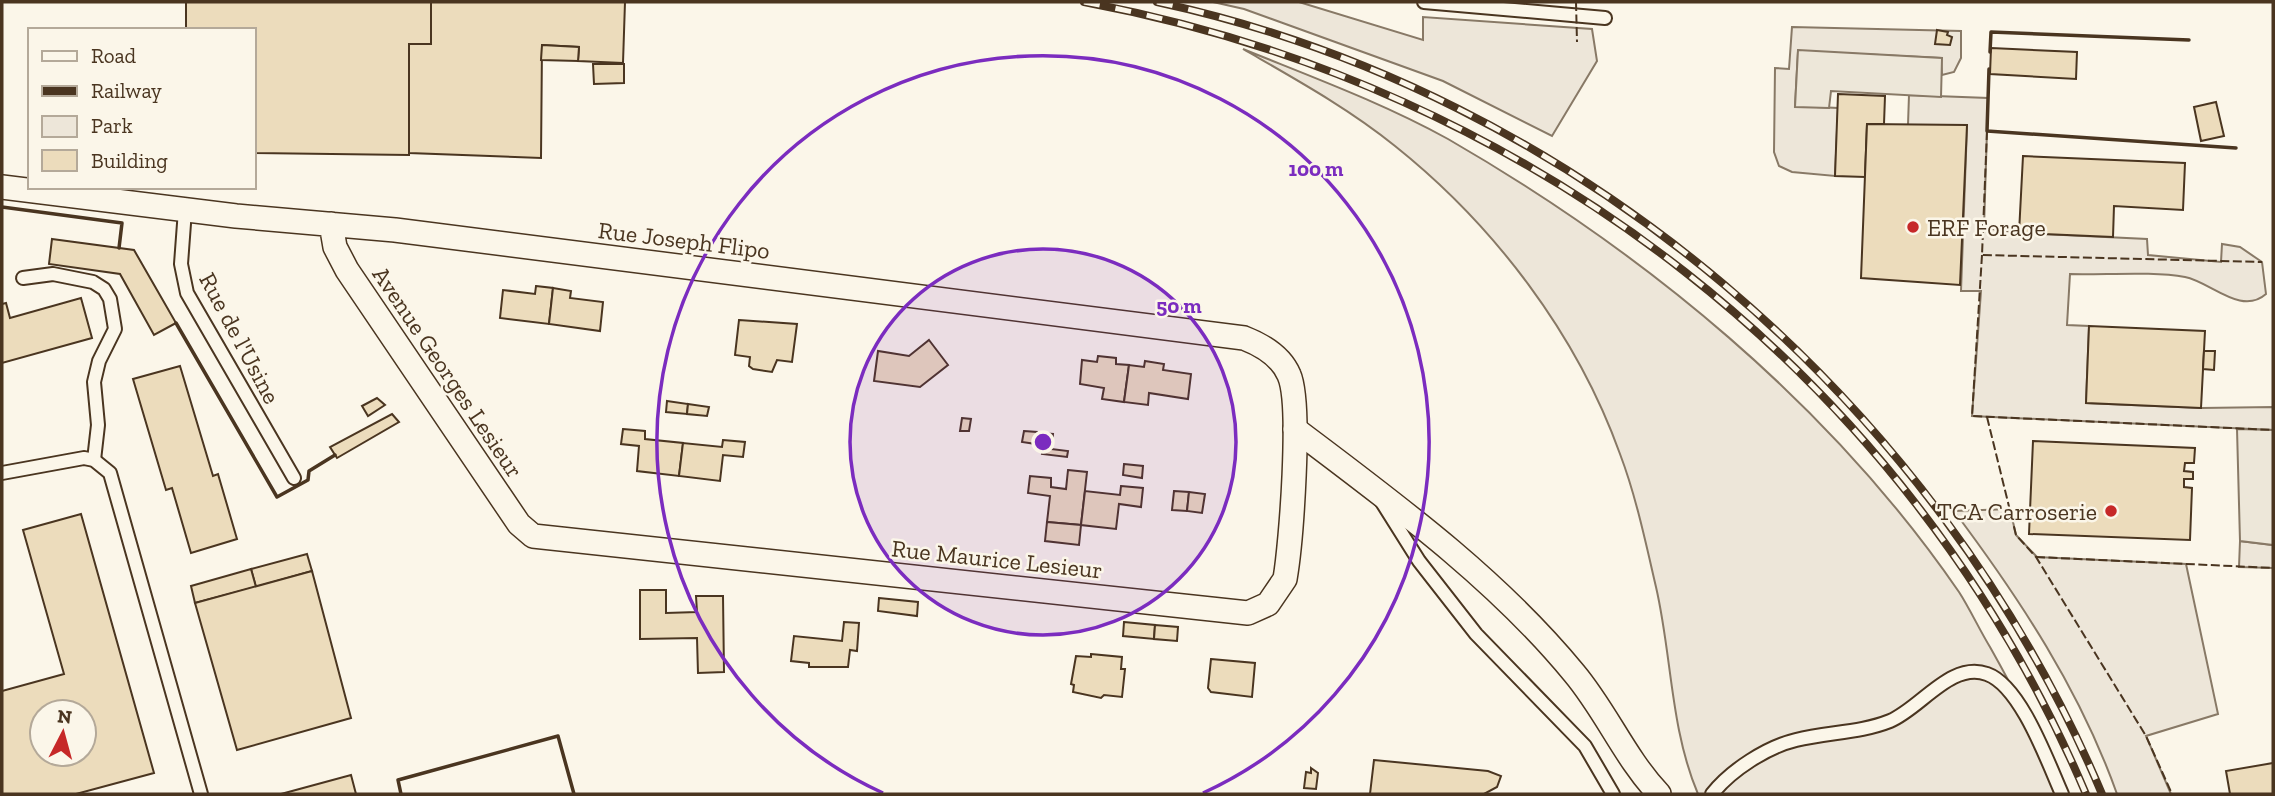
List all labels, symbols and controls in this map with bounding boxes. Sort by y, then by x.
legend [28,28,256,189]
text: Road [91,43,137,68]
text: Railway [91,78,162,103]
text: Park [91,113,133,138]
text: Building [91,148,168,173]
text: 100 m [1289,156,1344,181]
place label: ERF Forage [1927,213,2046,242]
street label: Rue Joseph Flipo [596,215,772,265]
marker: ERF Forage [1905,219,1921,235]
street label: Avenue Georges Lesieur [366,261,530,483]
street label: Rue de l'Usine [193,267,287,409]
text: 50 m [1156,293,1202,318]
centre of rings [1031,430,1055,454]
place label: TCA Carroserie [1937,497,2097,526]
marker: TCA Carroserie [2103,503,2119,519]
street label: Rue Maurice Lesieur [890,533,1104,585]
north arrow [28,698,98,768]
text: N [56,704,73,729]

